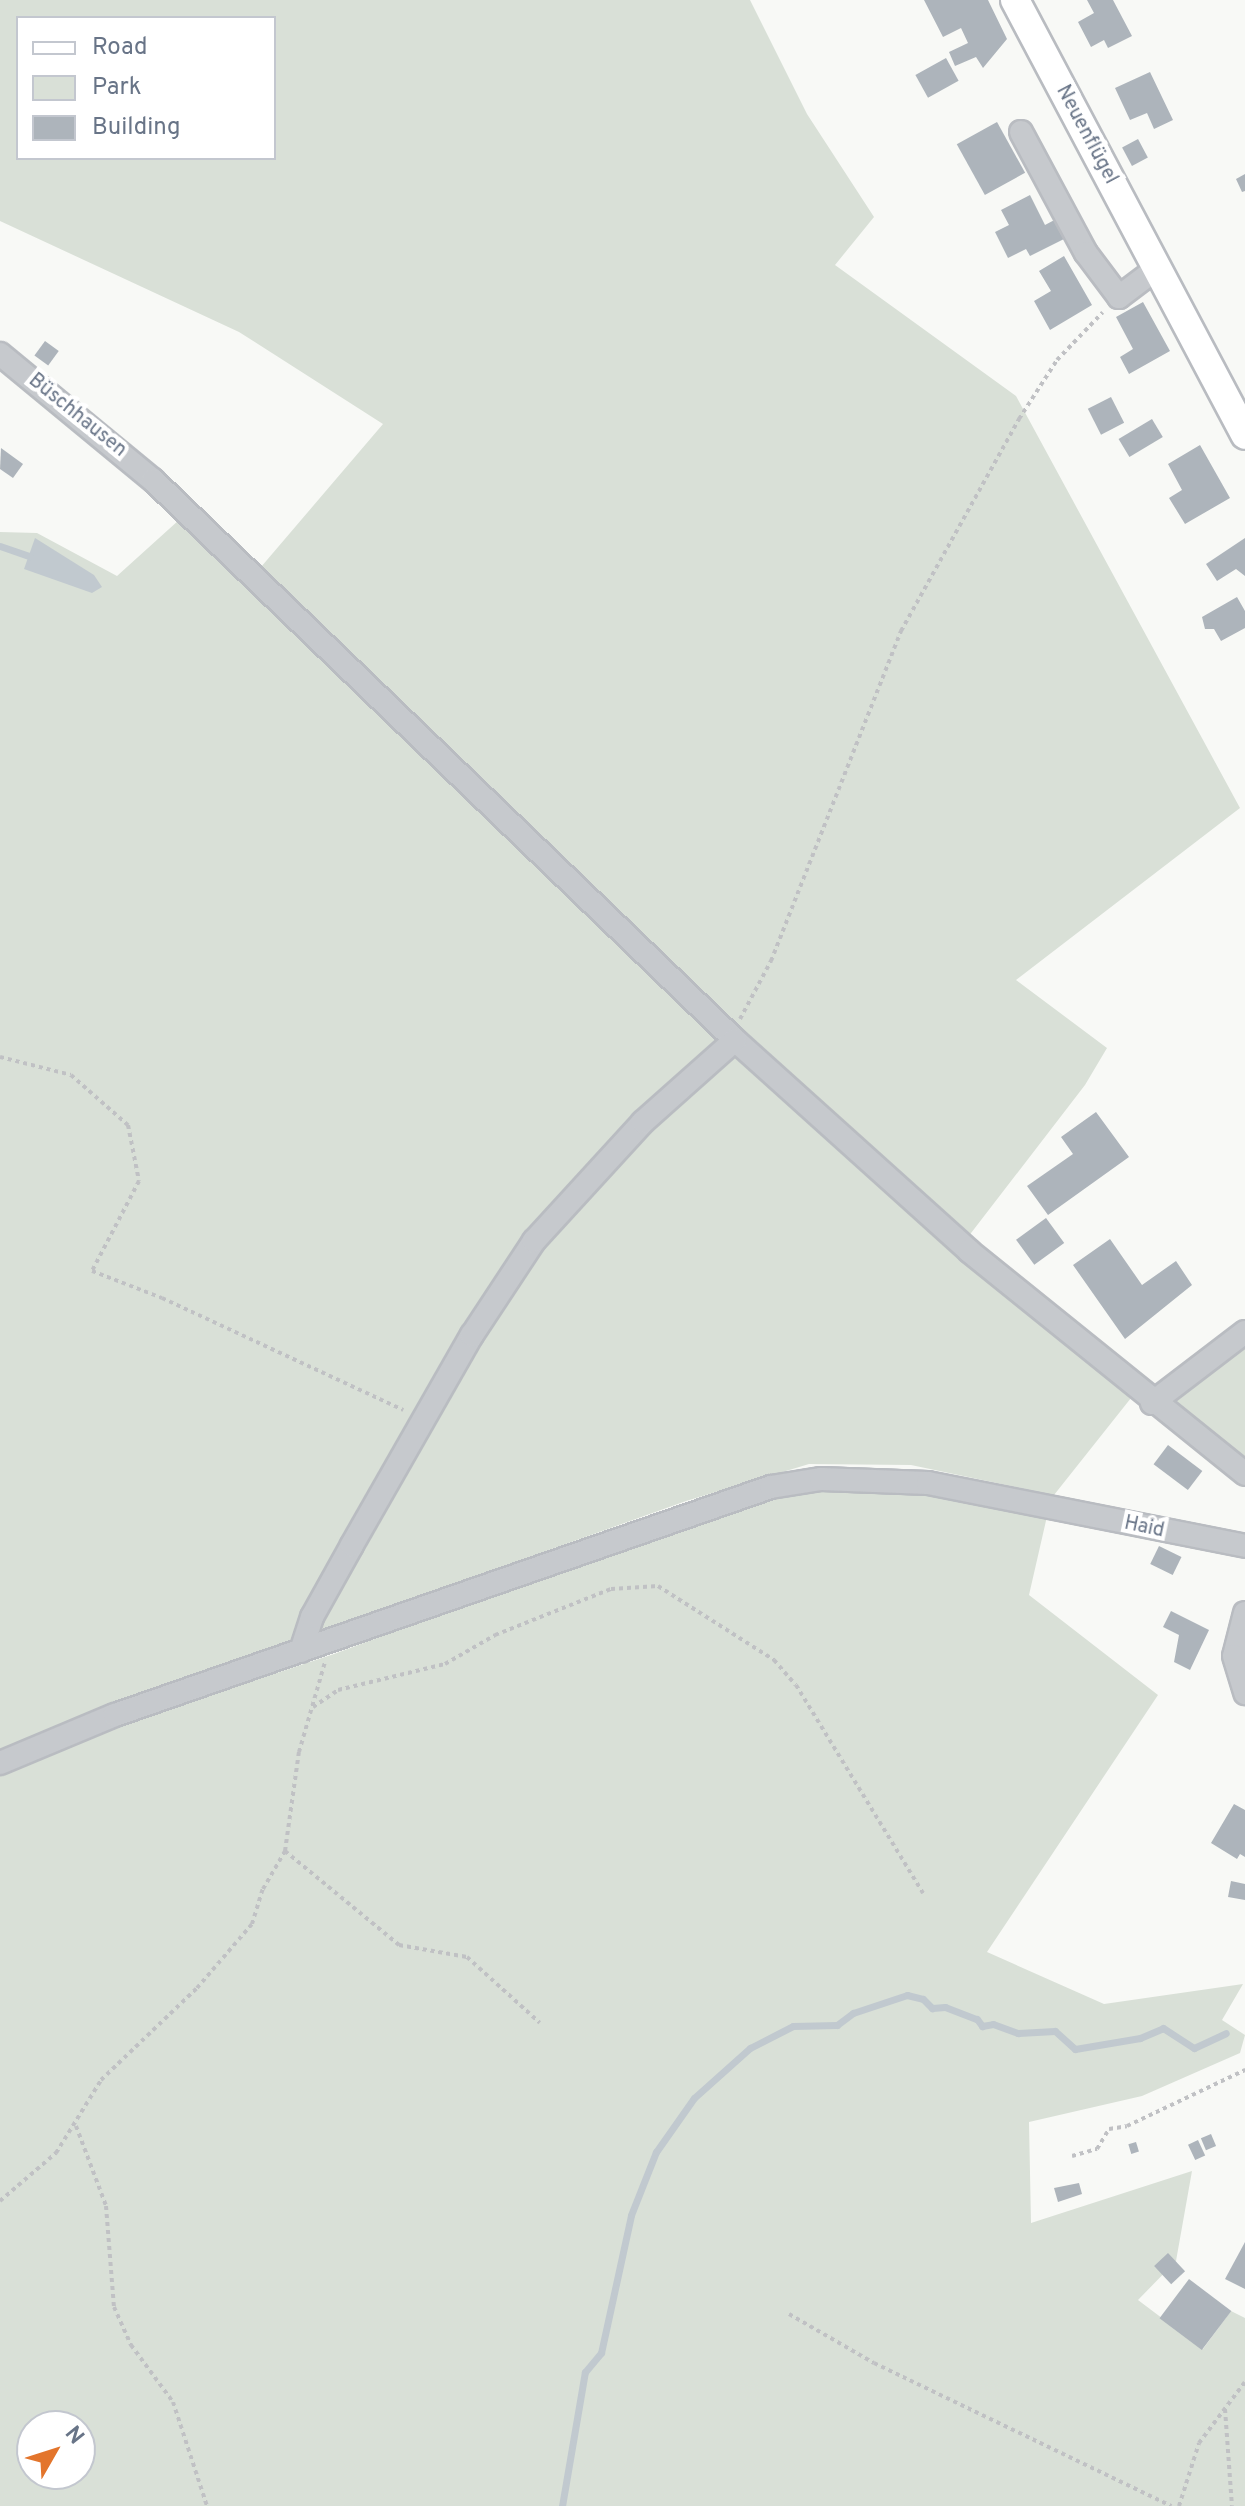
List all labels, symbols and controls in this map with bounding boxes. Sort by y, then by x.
legend [16,16,276,160]
text: Road [92,33,148,63]
text: Park [92,73,142,103]
street label: Neuenflügel [1050,81,1122,189]
text: Building [92,113,181,143]
street label: Büschhausen [23,369,131,463]
street label: Haid [1122,1512,1166,1544]
north arrow [16,2410,96,2490]
text: N [58,2421,89,2450]

